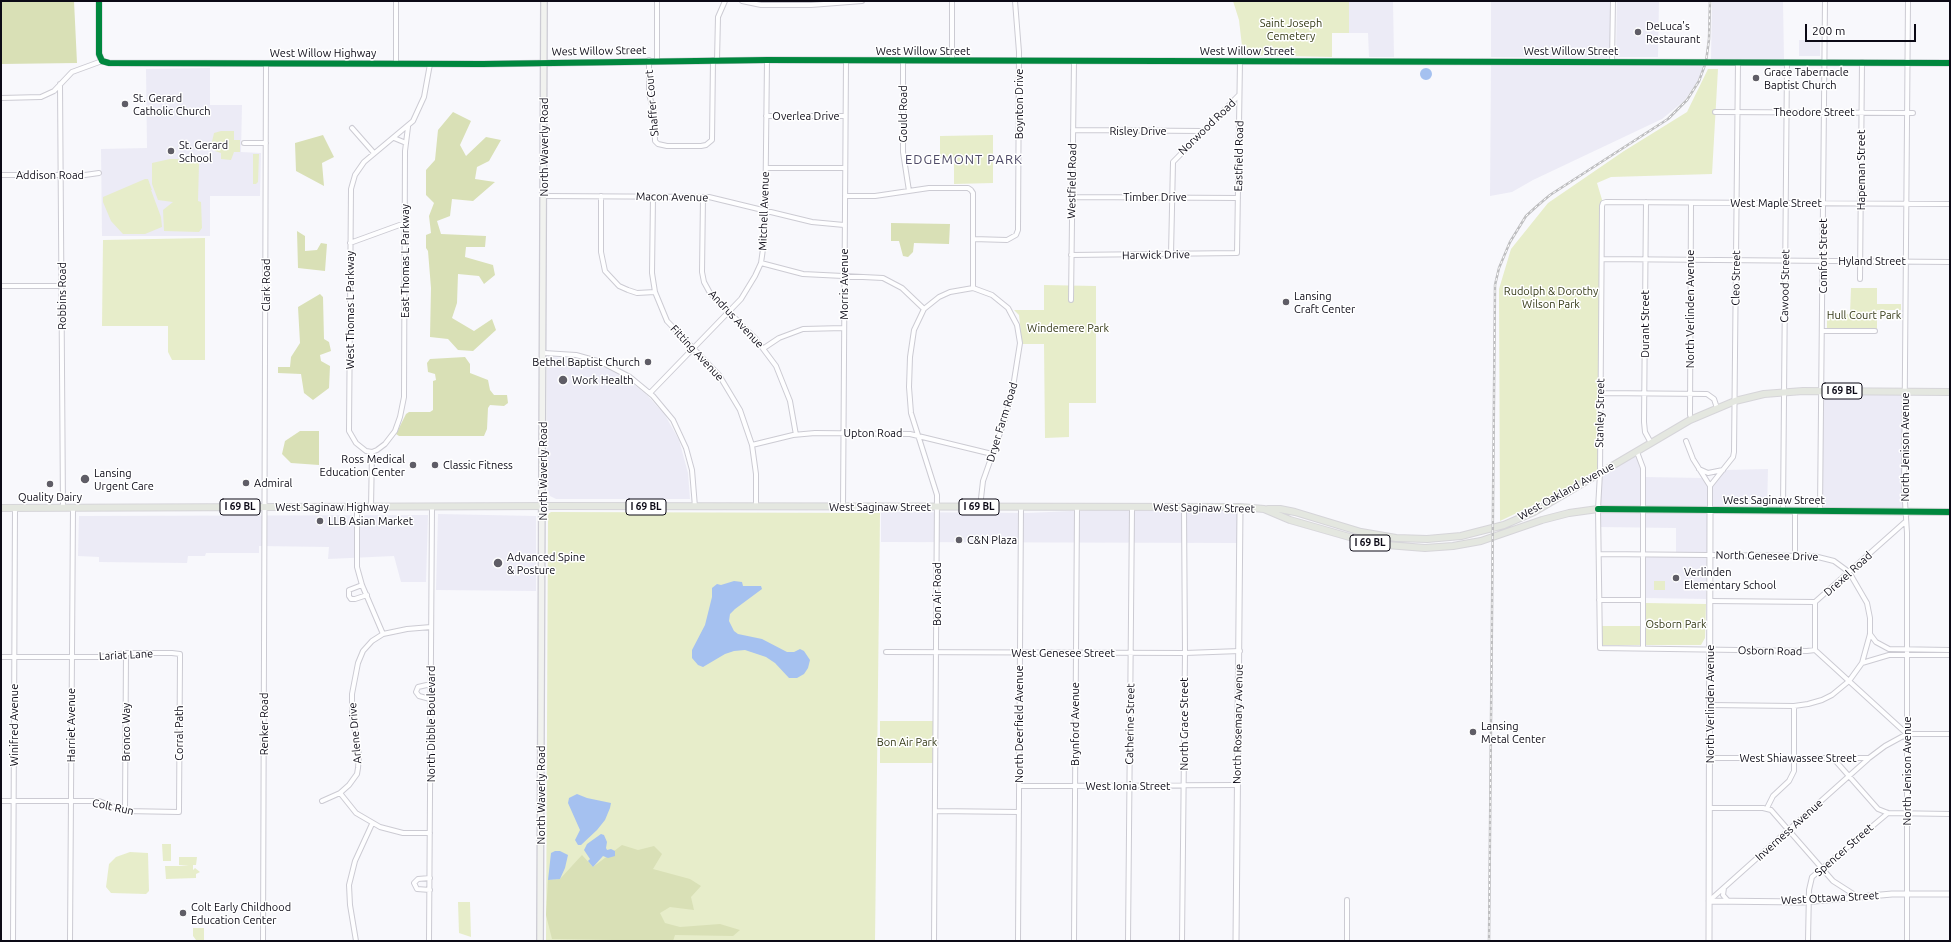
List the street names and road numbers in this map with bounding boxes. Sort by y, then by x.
street label: West Willow Street [552,44,646,58]
street label: West Willow Street [876,44,970,58]
street label: West Willow Street [1200,44,1294,58]
street label: West Willow Street [1524,44,1618,58]
street label: West Willow Highway [270,46,376,60]
street label: Shaffer Court [643,69,661,137]
street label: Boynton Drive [1012,69,1026,139]
street label: Gould Road [896,85,910,143]
street label: Norwood Road [1176,96,1238,158]
street label: North Waverly Road [537,98,551,196]
street label: Theodore Street [1773,105,1855,119]
street label: Overlea Drive [772,109,840,123]
street label: Eastfield Road [1232,120,1246,192]
street label: Risley Drive [1109,124,1167,138]
street label: Hapeman Street [1854,130,1868,210]
street label: Westfield Road [1065,143,1079,219]
street label: Addison Road [16,168,84,182]
street label: Mitchell Avenue [756,171,772,251]
street label: Macon Avenue [636,190,708,204]
street label: Timber Drive [1123,190,1187,204]
street label: West Maple Street [1730,196,1822,210]
street label: East Thomas L Parkway [398,204,412,318]
street label: Comfort Street [1816,219,1830,293]
street label: Morris Avenue [837,248,851,320]
street label: Harwick Drive [1122,248,1190,262]
street label: Cawood Street [1778,249,1792,323]
street label: North Verlinden Avenue [1683,250,1697,368]
street label: Cleo Street [1729,250,1743,306]
street label: West Thomas L Parkway [343,251,357,369]
street label: Hyland Street [1838,254,1906,268]
street label: Clark Road [259,259,273,311]
street label: Robbins Road [55,262,69,330]
street label: Andrus Avenue [706,287,766,351]
street label: Durant Street [1638,290,1652,358]
street label: Fitting Avenue [668,322,726,384]
street label: Stanley Street [1593,378,1607,448]
street label: Dryer Farm Road [984,380,1020,464]
road number: I 69 BL [1822,383,1862,399]
street label: North Jenison Avenue [1898,392,1912,502]
street label: North Waverly Road [536,422,550,520]
street label: Upton Road [844,426,902,440]
street label: West Oakland Avenue [1515,459,1617,523]
street label: West Saginaw Street [1723,493,1825,507]
road number: I 69 BL [220,499,260,515]
road number: I 69 BL [626,499,666,515]
road number: I 69 BL [959,499,999,515]
street label: West Saginaw Highway [275,500,389,514]
street label: West Saginaw Street [829,500,931,514]
street label: West Saginaw Street [1153,501,1255,515]
road number: I 69 BL [1350,535,1390,551]
street label: North Genesee Drive [1716,549,1818,563]
street label: Drexel Road [1821,549,1875,599]
street label: Bon Air Road [930,562,944,626]
street label: Osborn Road [1738,644,1802,658]
street label: North Verlinden Avenue [1703,645,1717,763]
street label: West Genesee Street [1011,646,1115,660]
street label: Lariat Lane [99,647,153,663]
street label: North Rosemary Avenue [1230,664,1246,784]
street label: North Deerfield Avenue [1012,665,1026,783]
street label: North Dibble Boulevard [424,666,438,782]
street label: North Grace Street [1177,677,1191,771]
street label: Brynford Avenue [1068,682,1082,766]
street label: Catherine Street [1123,683,1137,765]
street label: Winifred Avenue [7,684,21,766]
street label: Harriet Avenue [64,688,78,762]
street label: Renker Road [257,693,271,755]
street label: Arlene Drive [346,702,364,764]
street label: Bronco Way [119,703,133,761]
street label: Corral Path [172,705,186,761]
street label: North Jenison Avenue [1900,716,1914,826]
street label: North Waverly Road [534,746,548,844]
street label: West Shiawassee Street [1739,751,1857,765]
street label: West Ionia Street [1086,779,1170,793]
street label: Colt Run [91,796,135,818]
street label: Inverness Avenue [1753,796,1825,864]
street label: Spencer Street [1812,821,1876,879]
street label: West Ottawa Street [1781,889,1879,907]

